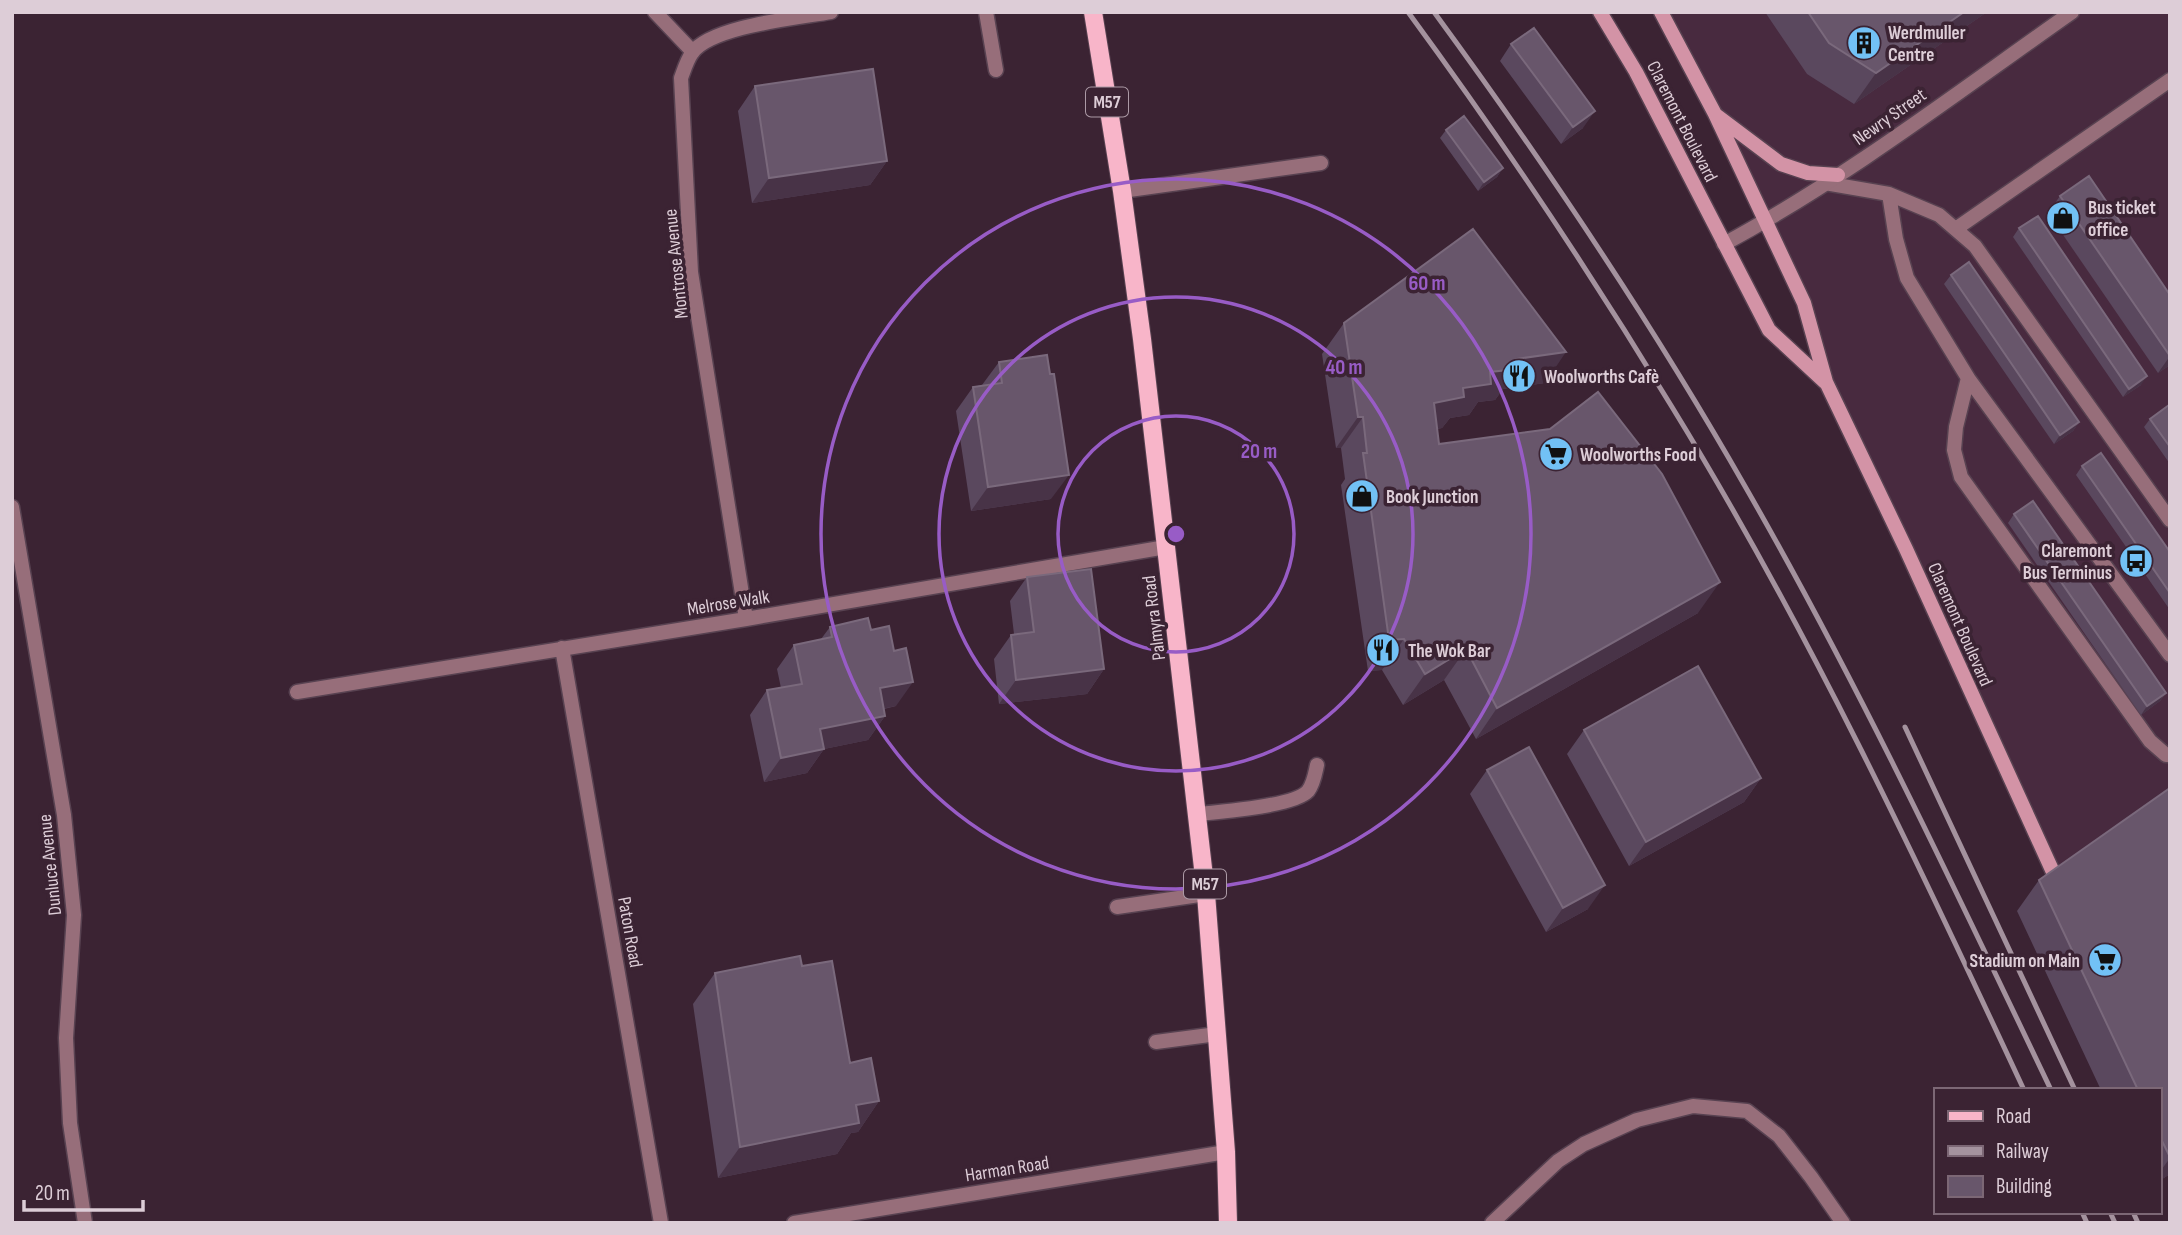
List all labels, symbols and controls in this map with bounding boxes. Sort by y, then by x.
place label: Werdmuller Centre [1888,22,1966,67]
building icon: Werdmuller Centre [1845,24,1883,62]
street label: Claremont Boulevard [1641,57,1722,186]
street label: Newry Street [1849,84,1931,151]
road number: M57 [1086,88,1128,116]
place label: Bus ticket office [2088,197,2156,242]
shop icon: Bus ticket office [2044,199,2082,237]
street label: Montrose Avenue [659,208,694,320]
text: 60 m [1408,271,1446,296]
text: 40 m [1326,355,1362,380]
restaurant icon: Woolworths Cafè [1500,357,1538,395]
place label: Woolworths Cafè [1544,366,1659,389]
supermarket icon: Woolworths Food [1537,435,1575,473]
text: 20 m [1241,439,1277,464]
place label: Woolworths Food [1580,444,1696,467]
shop icon: Book Junction [1343,477,1381,515]
place label: Book Junction [1386,486,1478,509]
centre of rings [1164,522,1188,546]
place label: Claremont Bus Terminus [2023,540,2112,585]
bus stop icon: Claremont Bus Terminus [2117,542,2155,580]
street label: Claremont Boulevard [1922,559,1997,690]
street label: Palmyra Road [1138,574,1171,662]
street label: Melrose Walk [685,586,772,621]
restaurant icon: The Wok Bar [1364,631,1402,669]
place label: The Wok Bar [1408,640,1491,663]
street label: Dunluce Avenue [34,813,67,917]
road number: M57 [1184,870,1226,898]
street label: Paton Road [612,895,647,969]
supermarket icon: Stadium on Main [2086,941,2124,979]
place label: Stadium on Main [1970,950,2080,973]
legend [1934,1088,2161,1214]
text: Road [1996,1104,2031,1129]
text: Railway [1996,1139,2049,1164]
street label: Harman Road [964,1151,1051,1187]
scale bar [24,1168,144,1212]
text: Building [1996,1174,2052,1199]
text: 20 m [35,1181,70,1206]

